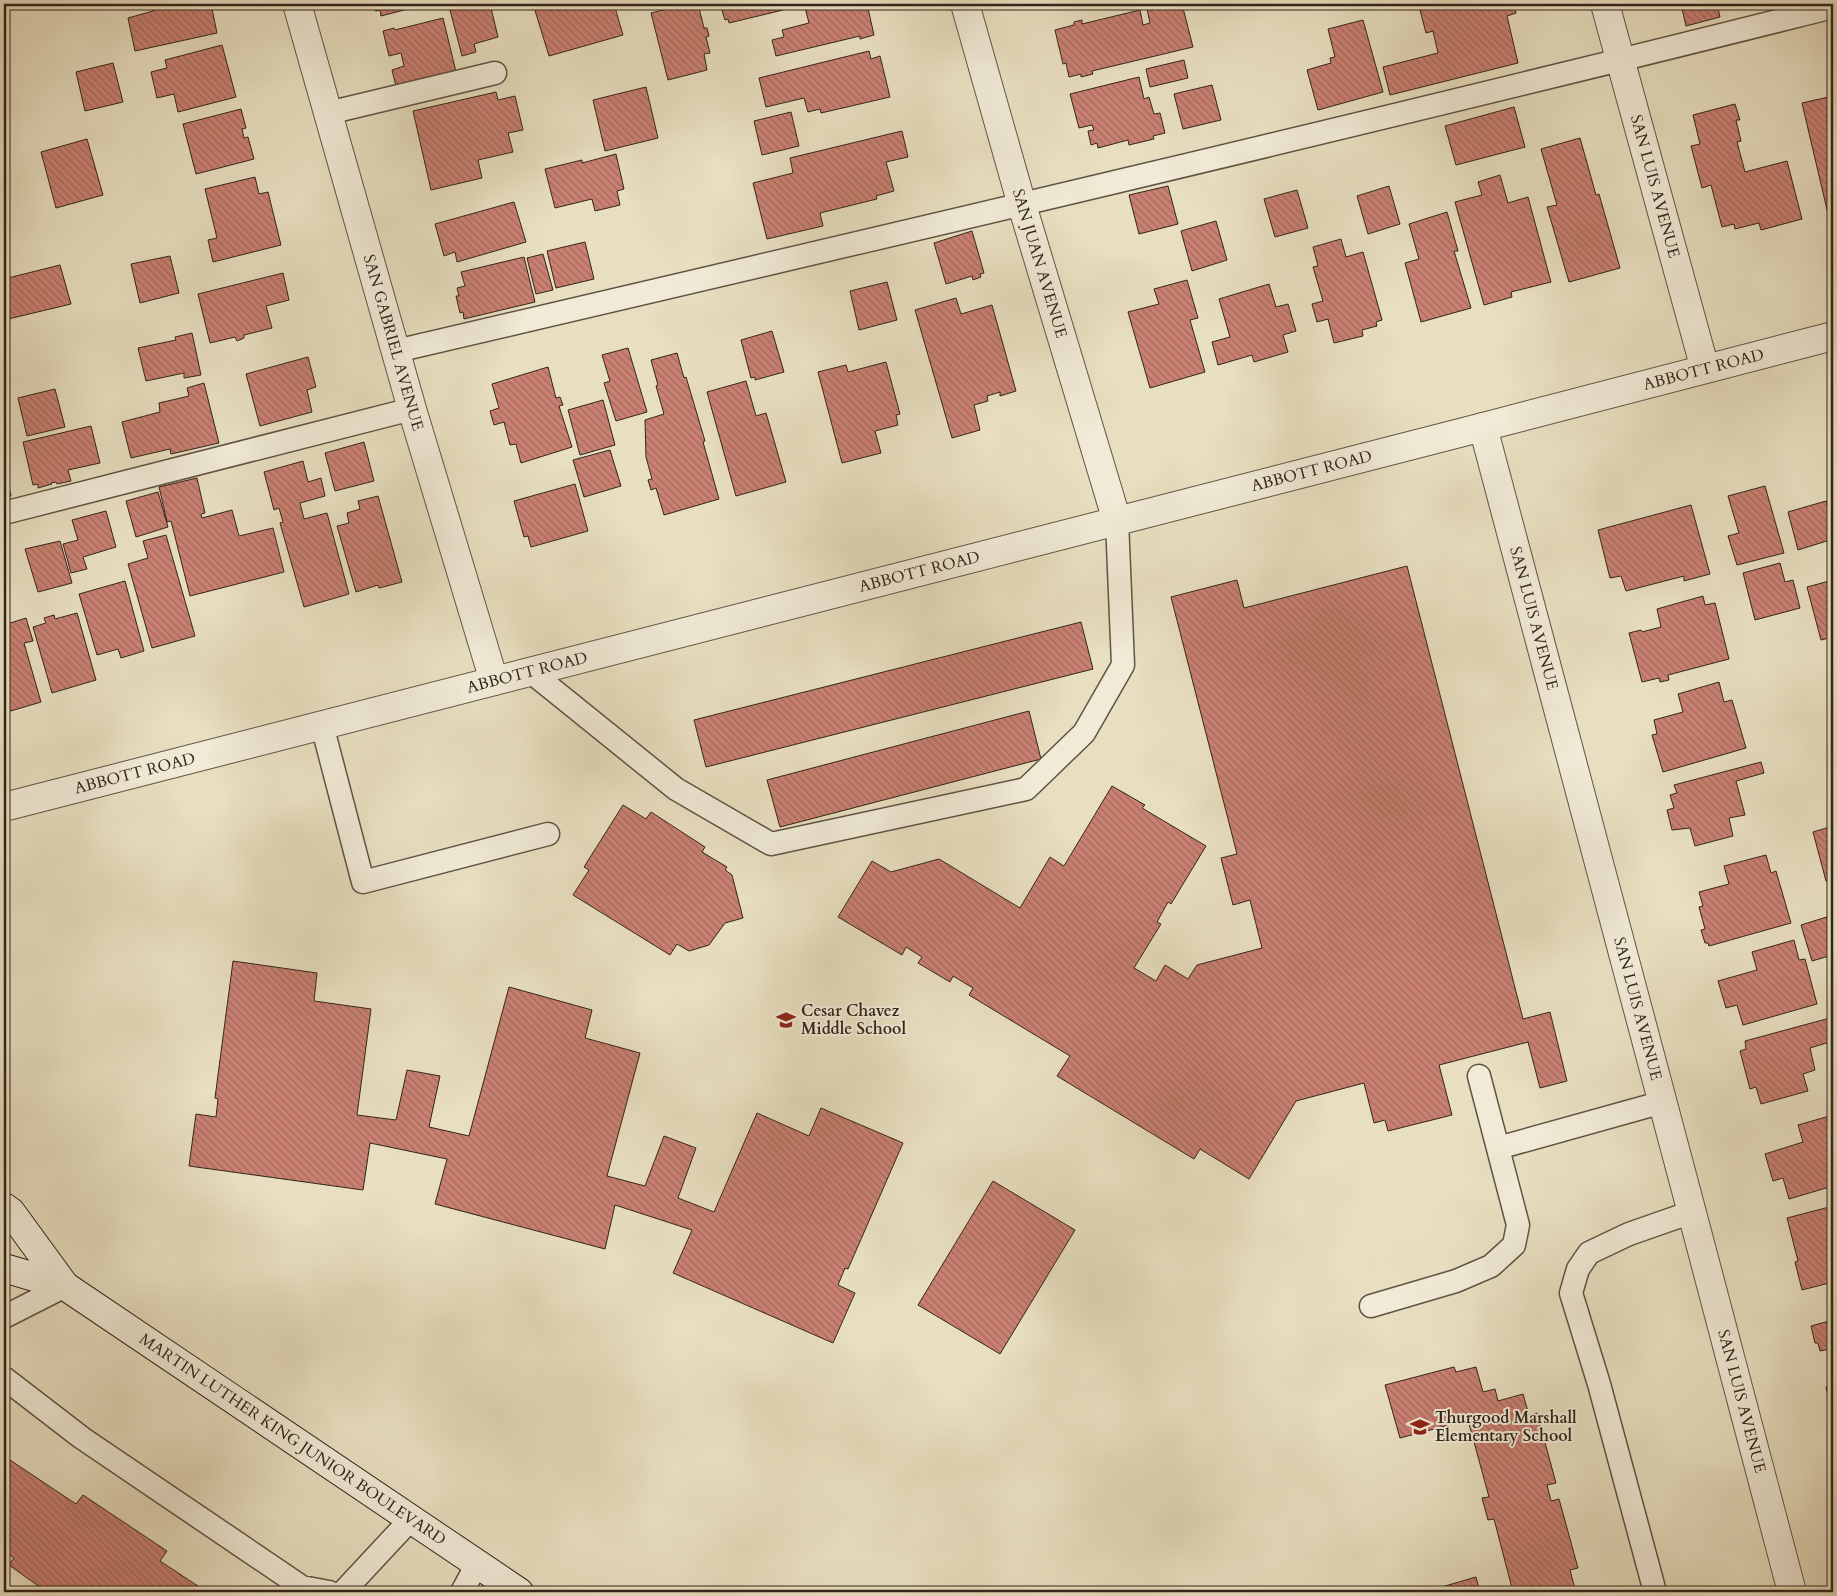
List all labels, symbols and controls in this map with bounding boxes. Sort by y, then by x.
street label: SAN LUIS AVENUE [1625,112,1685,260]
street label: SAN JUAN AVENUE [1007,186,1072,341]
street label: SAN GABRIEL AVENUE [358,252,429,434]
street label: ABBOTT ROAD [1641,343,1766,396]
street label: ABBOTT ROAD [1249,445,1374,497]
street label: SAN LUIS AVENUE [1504,544,1564,693]
street label: ABBOTT ROAD [856,546,982,598]
street label: ABBOTT ROAD [464,647,590,699]
street label: ABBOTT ROAD [72,747,198,799]
street label: SAN LUIS AVENUE [1608,935,1667,1083]
place label: Cesar Chavez Middle School [801,1000,906,1040]
school or university icon: Cesar Chavez Middle School [775,1009,797,1031]
street label: SAN LUIS AVENUE [1712,1327,1771,1475]
street label: MARTIN LUTHER KING JUNIOR BOULEVARD [135,1328,450,1551]
place label: Thurgood Marshall Elementary School [1435,1407,1577,1447]
school or university icon: Thurgood Marshall Elementary School [1409,1416,1431,1438]

